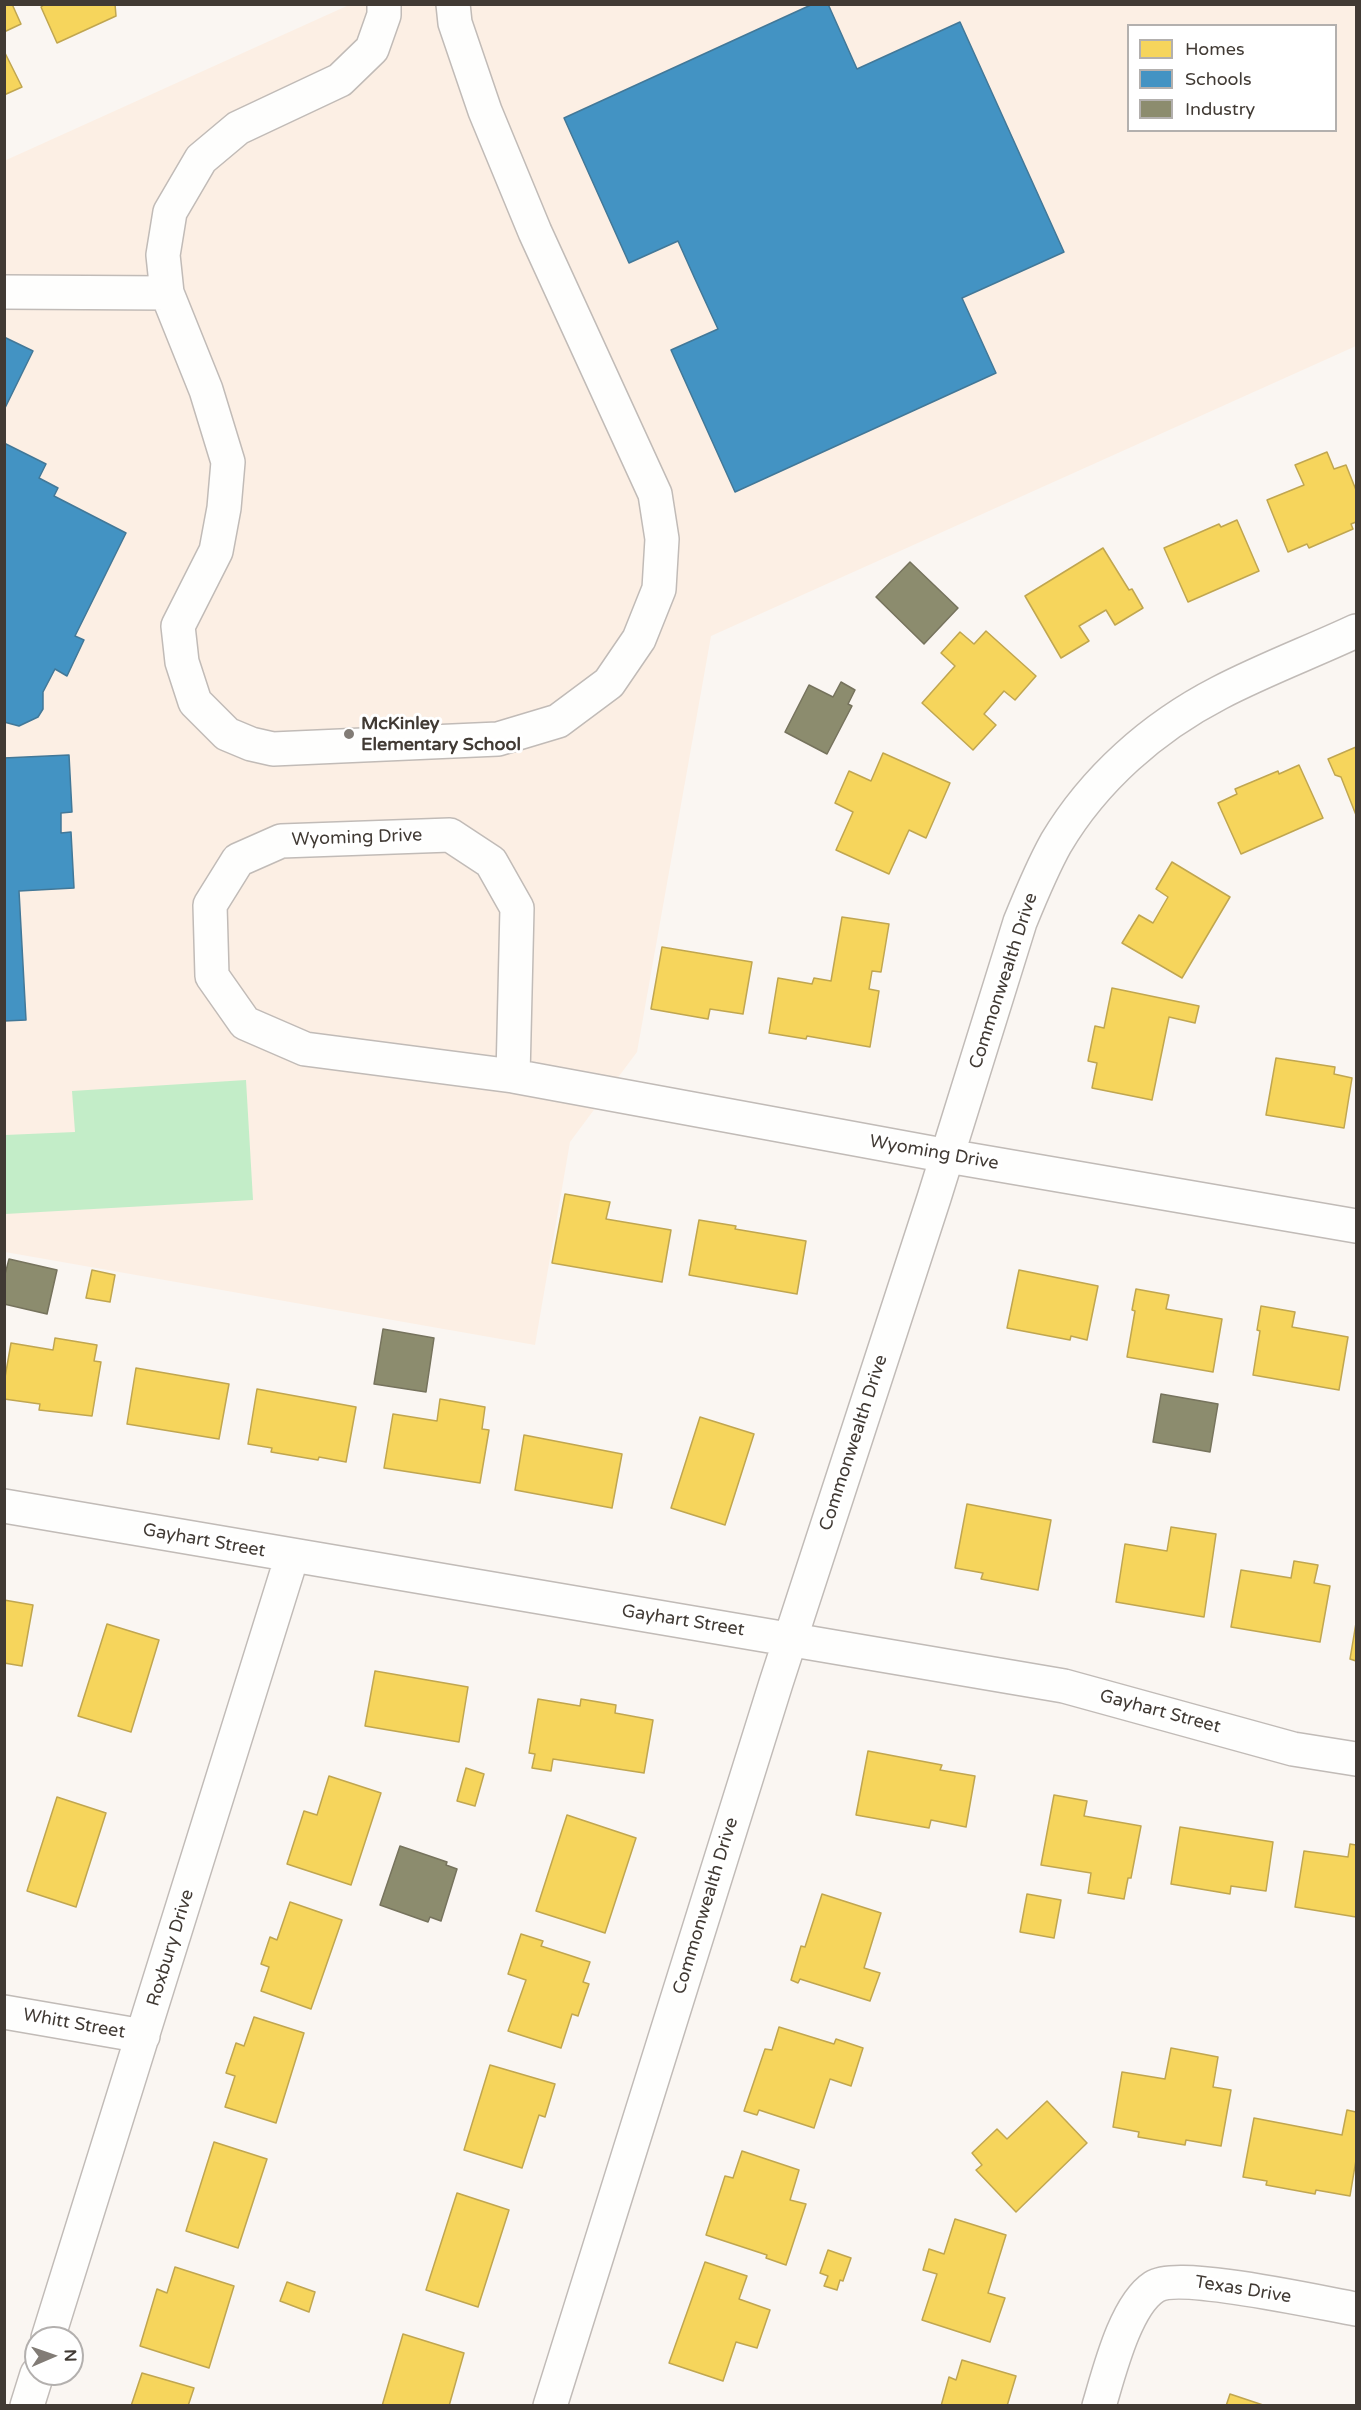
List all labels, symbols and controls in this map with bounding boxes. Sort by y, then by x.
legend [1127,24,1337,132]
text: Homes [1185,38,1245,60]
text: Schools [1185,68,1252,90]
text: Industry [1185,98,1255,120]
place label: McKinley Elementary School [361,713,521,756]
marker: McKinley Elementary School [342,727,356,741]
street label: Wyoming Drive [291,825,423,851]
street label: Commonwealth Drive [965,890,1043,1072]
street label: Wyoming Drive [868,1131,1000,1175]
street label: Commonwealth Drive [815,1352,893,1534]
street label: Gayhart Street [141,1520,267,1562]
street label: Gayhart Street [620,1601,746,1641]
street label: Gayhart Street [1097,1685,1223,1739]
street label: Commonwealth Drive [669,1815,743,1997]
street label: Roxbury Drive [143,1887,199,2009]
street label: Whitt Street [21,2004,127,2044]
street label: Texas Drive [1193,2272,1293,2308]
north arrow [24,2326,84,2386]
text: N [60,2349,80,2362]

